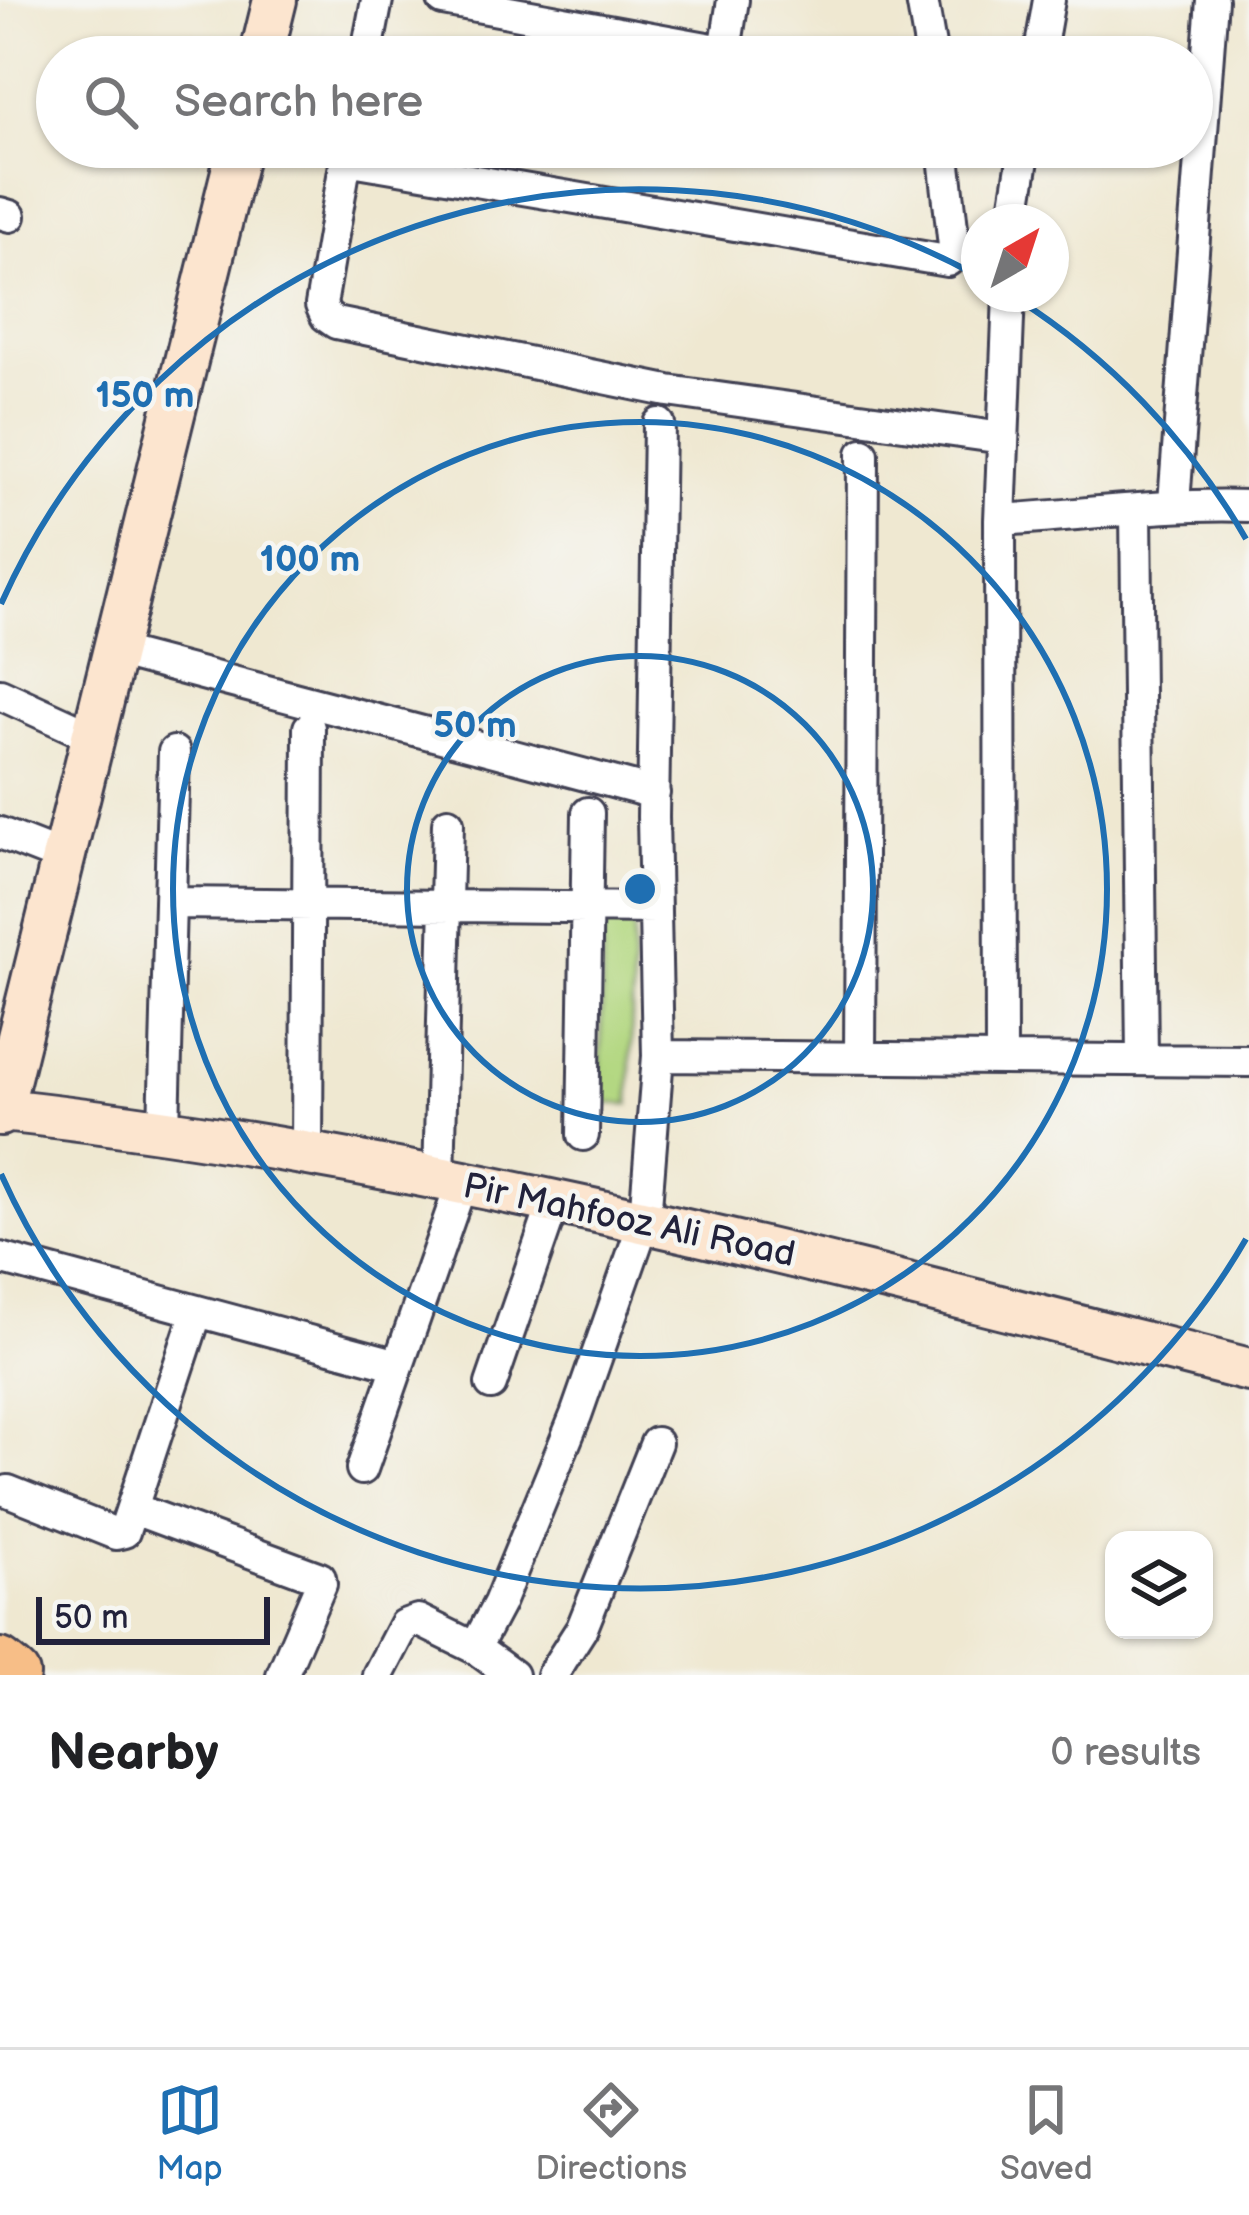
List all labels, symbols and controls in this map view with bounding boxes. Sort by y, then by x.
search box [36,36,1213,168]
icon: search [78,69,144,135]
text: Search here [174,75,423,130]
north arrow [961,204,1069,312]
text: 150 m [96,375,194,418]
text: 100 m [260,539,360,582]
text: 50 m [433,705,517,748]
centre of rings [619,868,661,910]
street label: Pir Mahfooz Ali Road [459,1165,799,1277]
map controls [1105,1531,1213,1639]
button: layers [1105,1531,1213,1639]
scale bar [36,1591,270,1644]
text: 50 m [54,1598,129,1638]
text: Nearby [48,1723,219,1784]
text: 0 results [1050,1730,1201,1777]
tab: Map [156,2077,223,2189]
tab: Directions [535,2077,687,2189]
tab: Saved [1000,2077,1093,2189]

